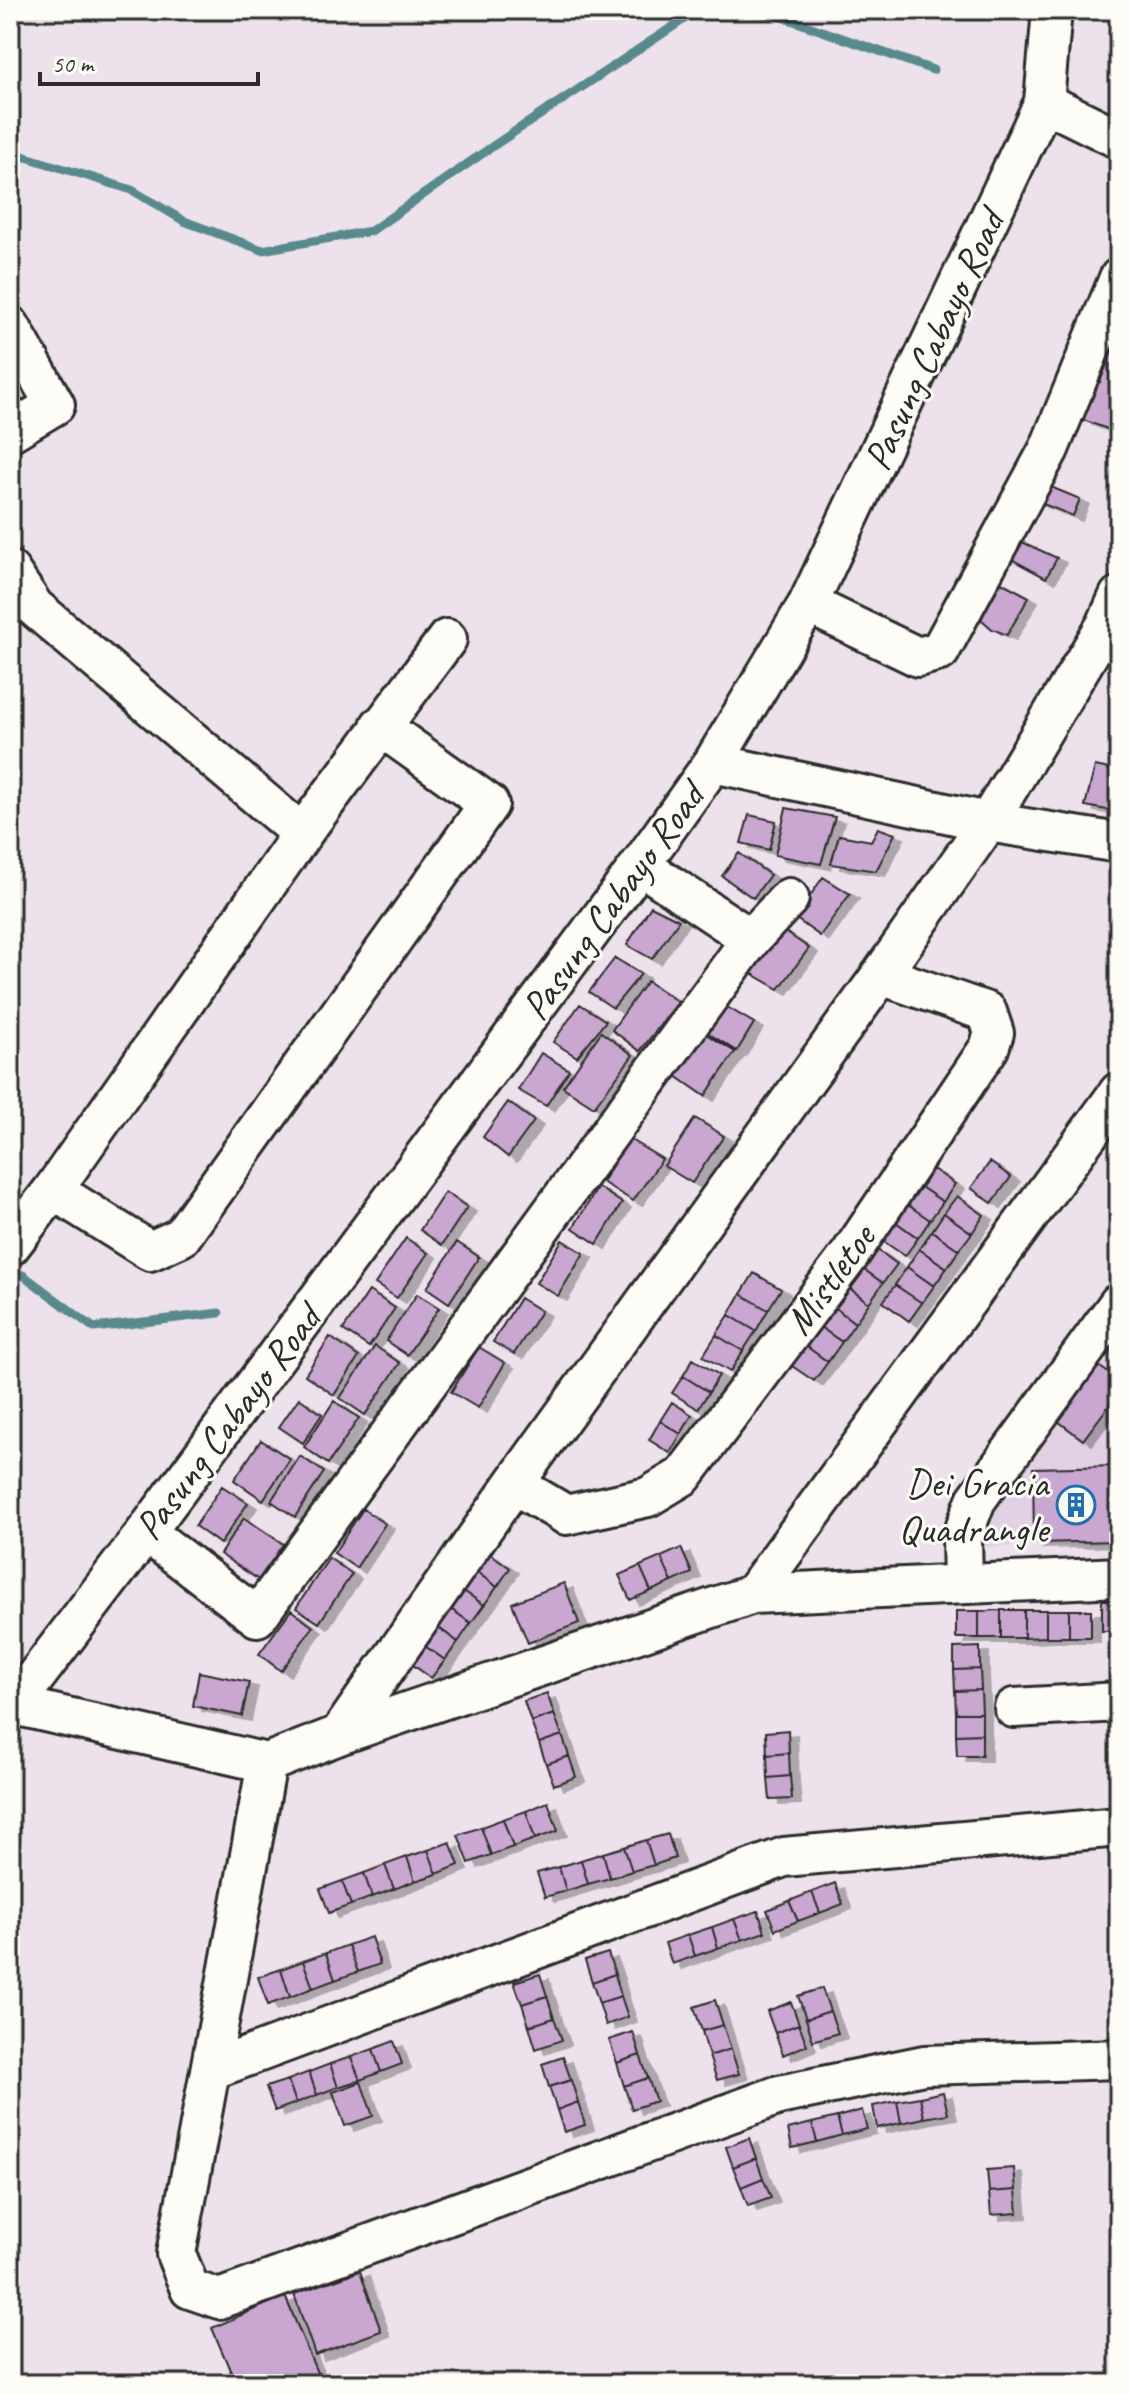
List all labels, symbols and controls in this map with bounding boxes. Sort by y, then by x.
scale bar [40,36,258,86]
text: 50 m [52,49,95,79]
street label: Pasung Cabayo Road [852,198,1018,478]
street label: Pasung Cabayo Road [510,769,719,1030]
street label: Mistletoe [773,1212,888,1344]
street label: Pasung Cabayo Road [123,1291,335,1550]
place label: Dei Gracia Quadrangle [899,1458,1051,1554]
building icon: Dei Gracia Quadrangle [1055,1484,1097,1526]

